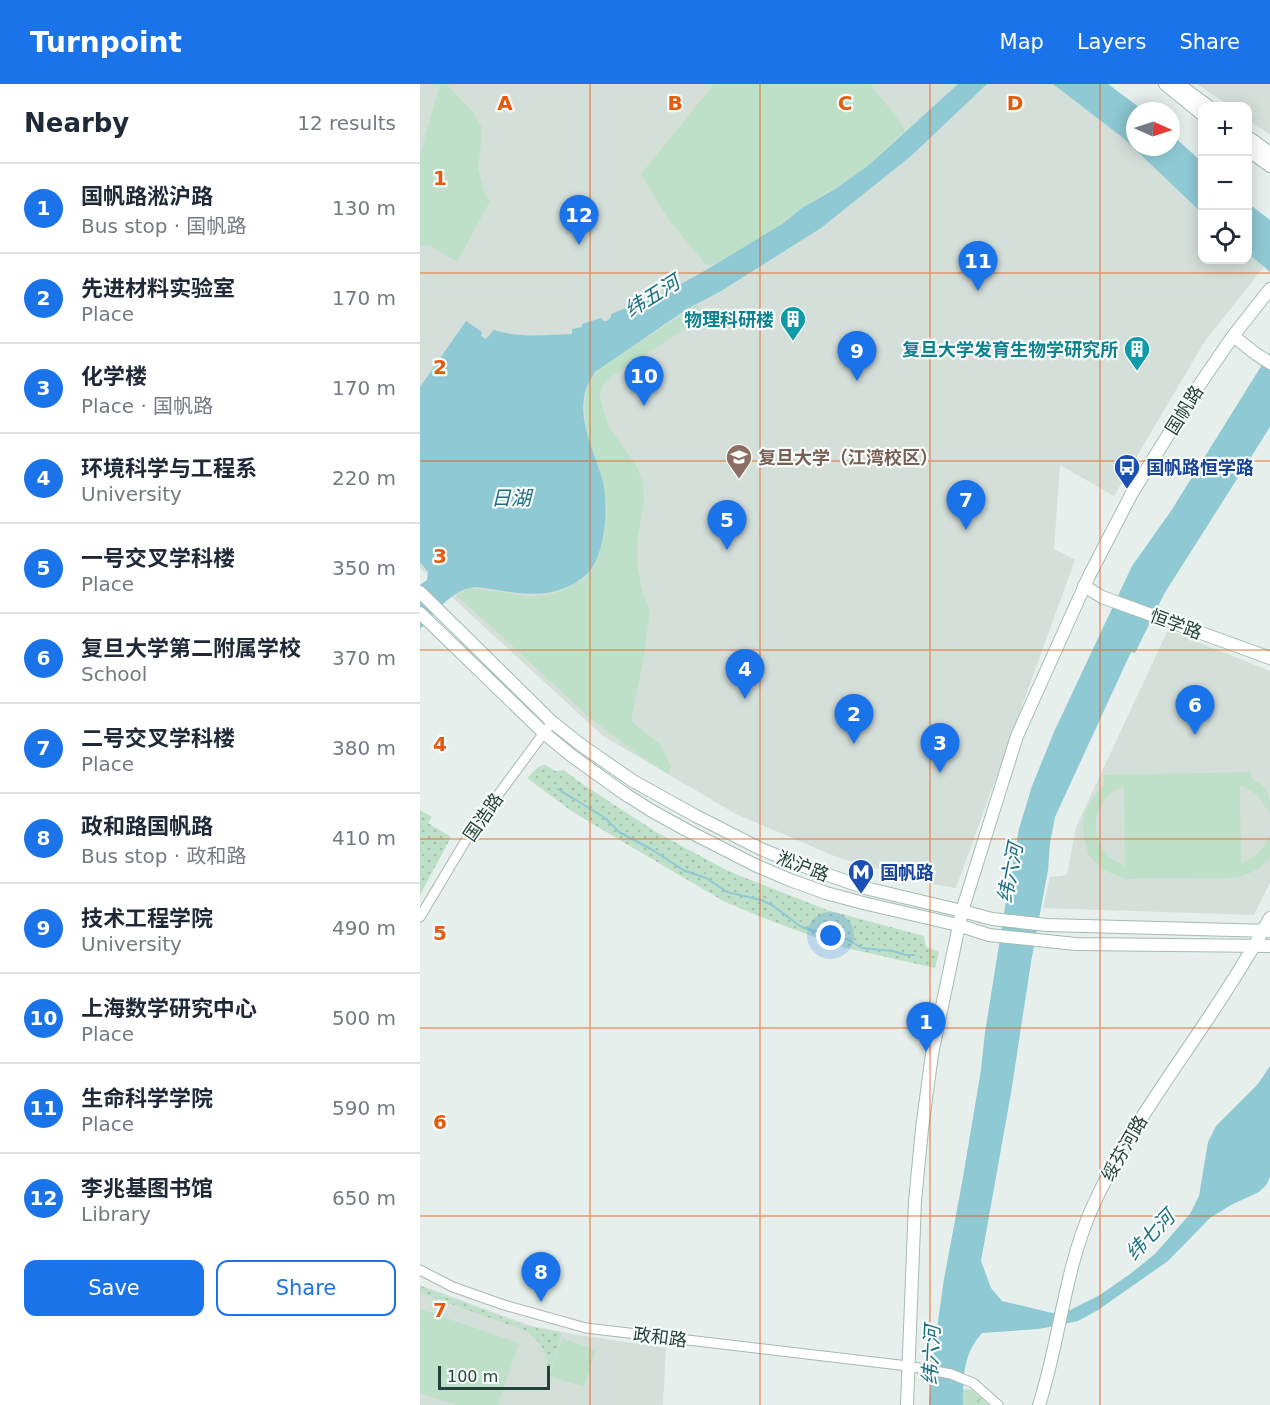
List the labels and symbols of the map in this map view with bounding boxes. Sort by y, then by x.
text: A [497,91,513,115]
text: B [667,91,683,115]
text: C [838,91,852,115]
text: D [1007,91,1023,115]
north arrow [1126,102,1180,156]
text: 1 [433,166,447,190]
pin: 12 [560,196,598,245]
pin: 11 [958,242,998,291]
water label: 纬五河 [620,268,687,322]
building icon: 物理科研楼 [778,304,808,342]
place label: 物理科研楼 [684,309,774,330]
pin: 9 [838,332,876,381]
building icon: 复旦大学发育生物学研究所 [1122,334,1152,372]
place label: 复旦大学发育生物学研究所 [902,339,1118,360]
text: 2 [433,355,447,379]
pin: 10 [624,356,664,406]
street label: 国帆路 [1161,382,1207,438]
school or university icon: 复旦大学（江湾校区） [724,442,754,480]
place label: 复旦大学（江湾校区） [758,447,938,468]
bus stop icon: 国帆路恒学路 [1112,452,1142,490]
place label: 国帆路恒学路 [1146,457,1254,478]
pin: 7 [946,480,986,530]
water label: 日湖 [491,486,534,510]
pin: 5 [708,500,746,550]
text: 3 [433,544,447,568]
street label: 恒学路 [1147,605,1205,643]
pin: 4 [726,650,764,699]
pin: 6 [1176,686,1214,735]
pin: 2 [834,694,874,744]
pin: 3 [920,724,960,773]
text: 4 [433,732,447,756]
street label: 国浩路 [459,789,507,845]
water label: 纬六河 [992,837,1028,905]
street label: 淞沪路 [774,847,832,885]
metro station icon: 国帆路 [846,857,876,895]
place label: 国帆路 [880,862,934,883]
text: 5 [433,921,447,945]
your location [816,921,845,950]
pin: 1 [906,1002,946,1052]
text: 6 [433,1110,447,1134]
street label: 绥芬河路 [1097,1112,1151,1184]
water label: 纬七河 [1121,1202,1182,1265]
pin: 8 [522,1252,560,1302]
text: 7 [433,1298,447,1322]
water label: 纬六河 [917,1320,945,1386]
street label: 政和路 [632,1323,688,1351]
scale bar [438,1363,550,1390]

